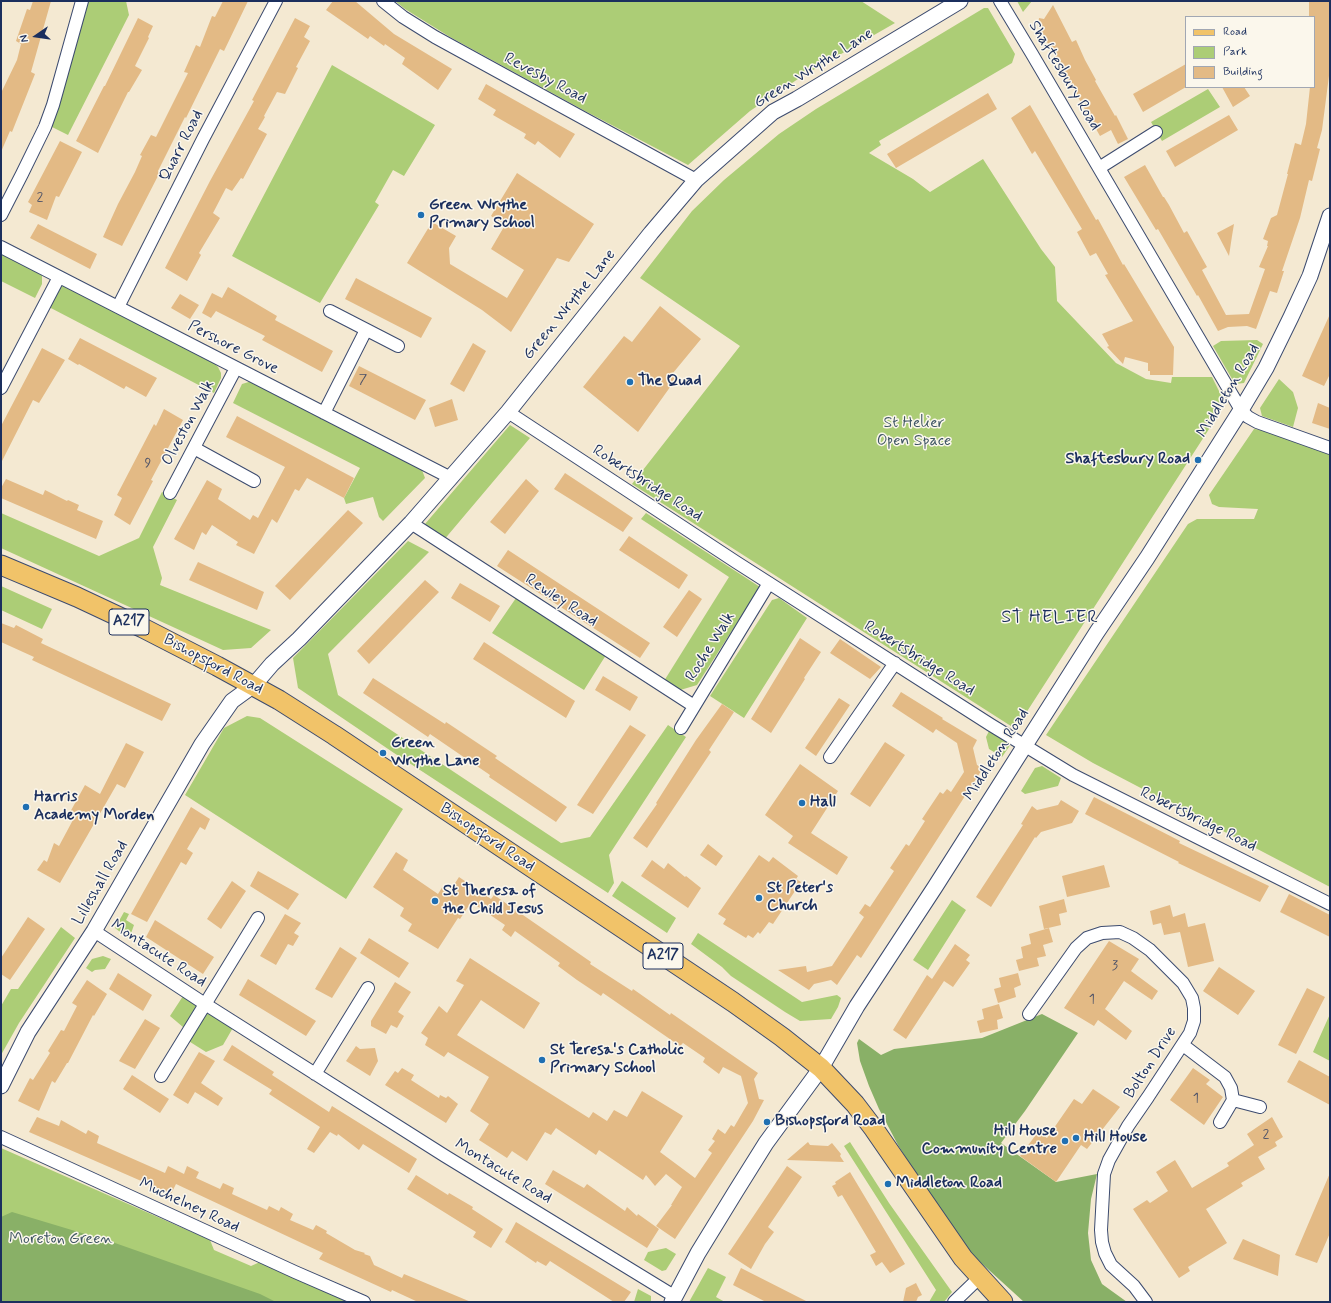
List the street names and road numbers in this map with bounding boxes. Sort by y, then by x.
street label: Shaftesbury Road [1024,18,1104,134]
street label: Green Wrythe Lane [751,25,877,113]
street label: Revesby Road [500,49,590,109]
street label: Quarr Road [156,107,208,185]
street label: Green Wrythe Lane [520,246,620,364]
street label: Pershore Grove [184,317,282,379]
street label: Middleton Road [1193,341,1265,441]
street label: Olveston Walk [158,377,220,469]
street label: Robertsbridge Road [588,441,706,527]
street label: Rewley Road [521,570,601,632]
road number: A217 [109,609,149,635]
street label: Roche Walk [682,609,740,685]
street label: Robertsbridge Road [860,617,978,701]
street label: Bishopsford Road [160,631,266,699]
street label: Middleton Road [960,705,1034,805]
street label: Robertsbridge Road [1137,783,1259,857]
street label: Bishopsford Road [436,799,538,877]
street label: Lilleshall Road [69,837,133,929]
street label: Montacute Road [107,916,209,992]
road number: A217 [643,943,683,969]
street label: Bolton Drive [1121,1024,1181,1102]
street label: Montacute Road [451,1135,555,1209]
street label: Muchelney Road [136,1174,242,1238]

